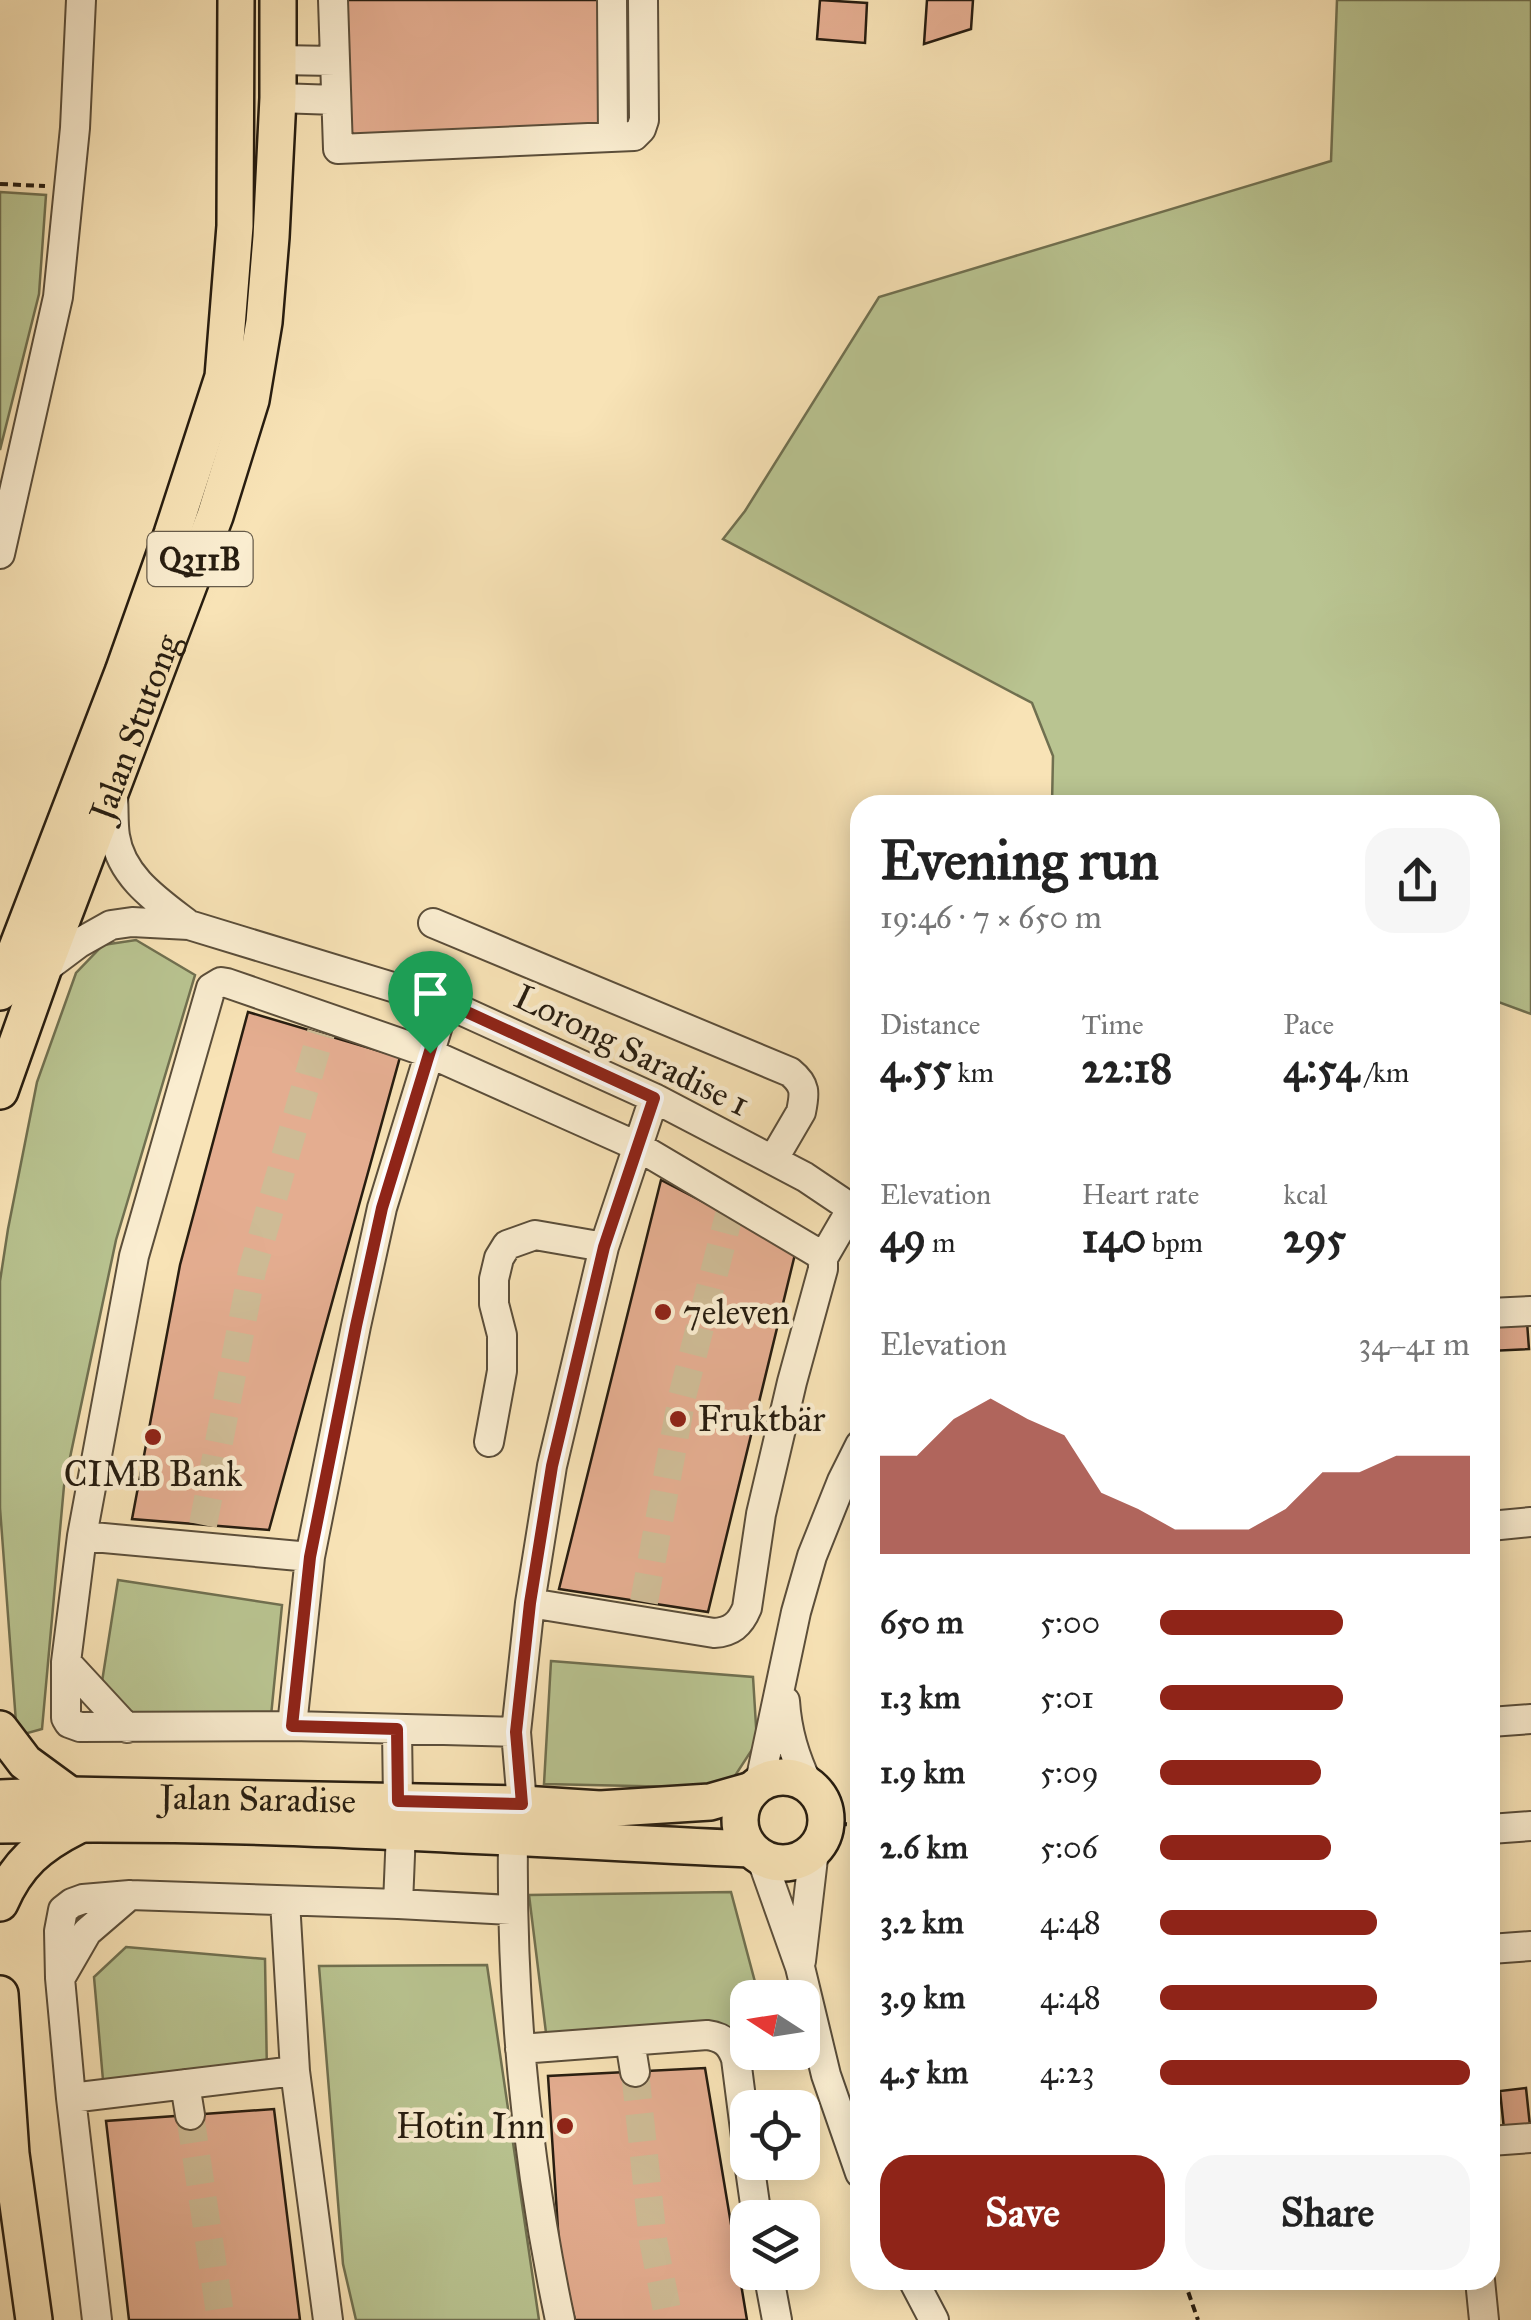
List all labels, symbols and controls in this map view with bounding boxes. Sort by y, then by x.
road number: Q311B [148,532,252,586]
street label: Jalan Stutong [79,628,190,830]
text: Evening run [880,827,1159,894]
button: share [1365,828,1470,933]
text: 19:46 · 7 × 650 m [880,898,1102,937]
pin [388,951,473,1054]
icon: arrive [403,966,458,1021]
street label: Lorong Saradise 1 [507,975,756,1126]
text: Distance [880,1007,980,1042]
text: Time [1082,1007,1144,1042]
text: Pace [1283,1007,1334,1042]
text: 4.55 [880,1042,952,1094]
text: 22:18 [1082,1042,1172,1094]
text: 4:54 [1283,1042,1359,1094]
text: km [952,1055,994,1090]
text: /km [1359,1055,1409,1090]
text: Elevation [880,1177,991,1212]
text: Heart rate [1082,1177,1199,1212]
text: kcal [1283,1177,1327,1212]
text: 49 [880,1212,926,1264]
text: 140 [1082,1212,1146,1264]
text: 295 [1283,1212,1346,1264]
text: m [926,1225,956,1260]
text: bpm [1146,1225,1203,1260]
place label: 7eleven [683,1291,790,1334]
marker: 7eleven [652,1301,674,1323]
text: Elevation [880,1325,1007,1364]
text: 34–41 m [1358,1325,1470,1364]
place label: Fruktbär [698,1398,826,1441]
marker: Fruktbär [667,1408,689,1430]
marker: CIMB Bank [142,1426,164,1448]
place label: CIMB Bank [64,1453,243,1496]
text: 650 m [880,1603,964,1642]
text: 5:00 [1040,1603,1100,1642]
text: 1.3 km [880,1678,961,1717]
text: 5:01 [1040,1678,1094,1717]
text: 1.9 km [880,1753,965,1792]
text: 5:09 [1040,1753,1099,1792]
street label: Jalan Saradise [155,1776,356,1823]
text: 2.6 km [880,1828,968,1867]
text: 5:06 [1040,1828,1098,1867]
text: 3.2 km [880,1903,964,1942]
text: 4:48 [1040,1903,1101,1942]
text: 3.9 km [880,1978,965,2017]
text: 4:48 [1040,1978,1101,2017]
north arrow [730,1980,820,2070]
map controls [730,1980,820,2290]
text: 4.5 km [880,2053,968,2092]
text: 4:23 [1040,2053,1094,2092]
button: locate [730,2090,820,2180]
place label: Hotin Inn [396,2105,545,2148]
marker: Hotin Inn [554,2115,576,2137]
button: Save [880,2155,1165,2270]
button: Share [1185,2155,1470,2270]
button: layers [730,2200,820,2290]

